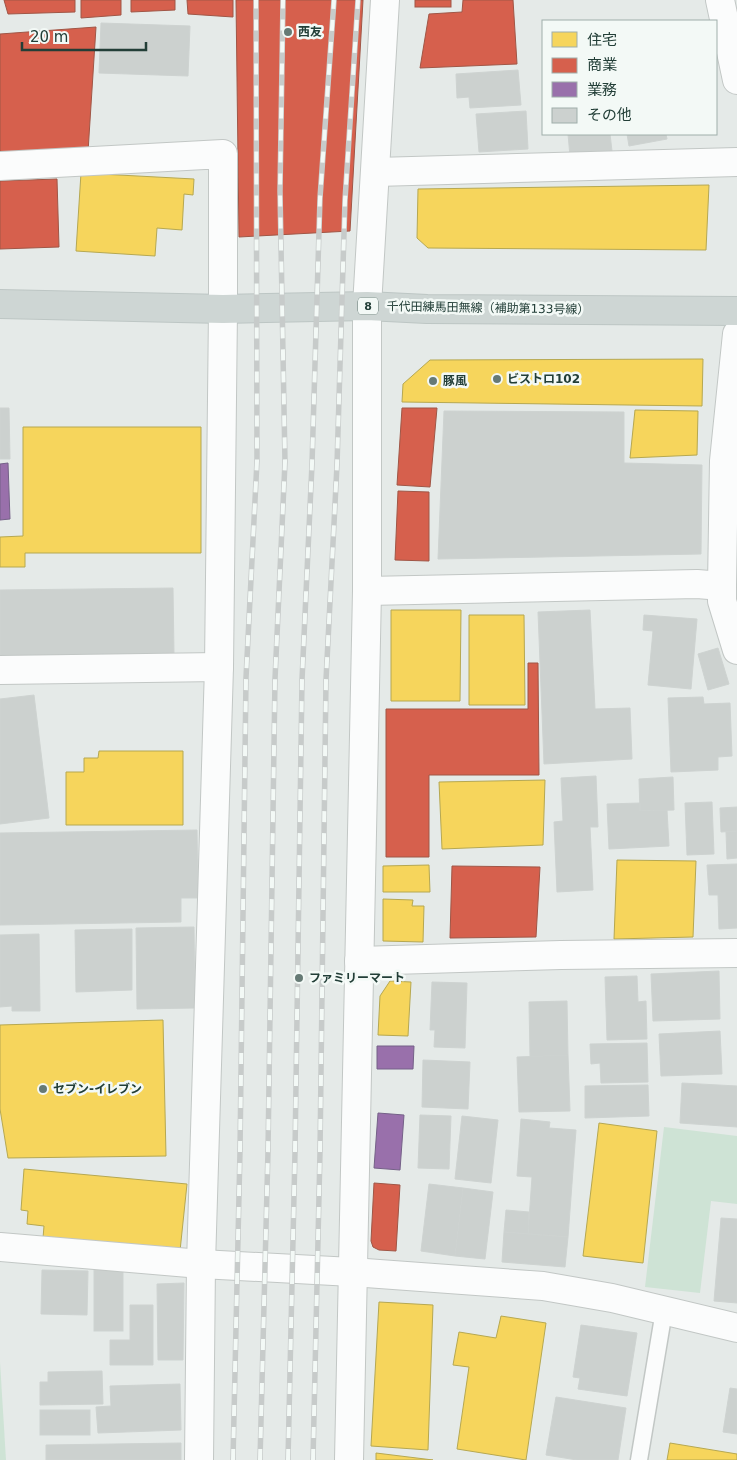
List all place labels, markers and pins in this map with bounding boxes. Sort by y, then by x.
place label: 西友 [298,25,322,39]
marker: 西友 [282,26,294,38]
place label: ビストロ102 [507,372,580,386]
marker: ビストロ102 [491,373,503,385]
place label: 豚風 [443,374,467,388]
marker: 豚風 [427,375,439,387]
place label: ファミリーマート [309,971,405,985]
marker: ファミリーマート [293,972,305,984]
place label: セブン-イレブン [53,1082,142,1096]
marker: セブン-イレブン [37,1083,49,1095]

